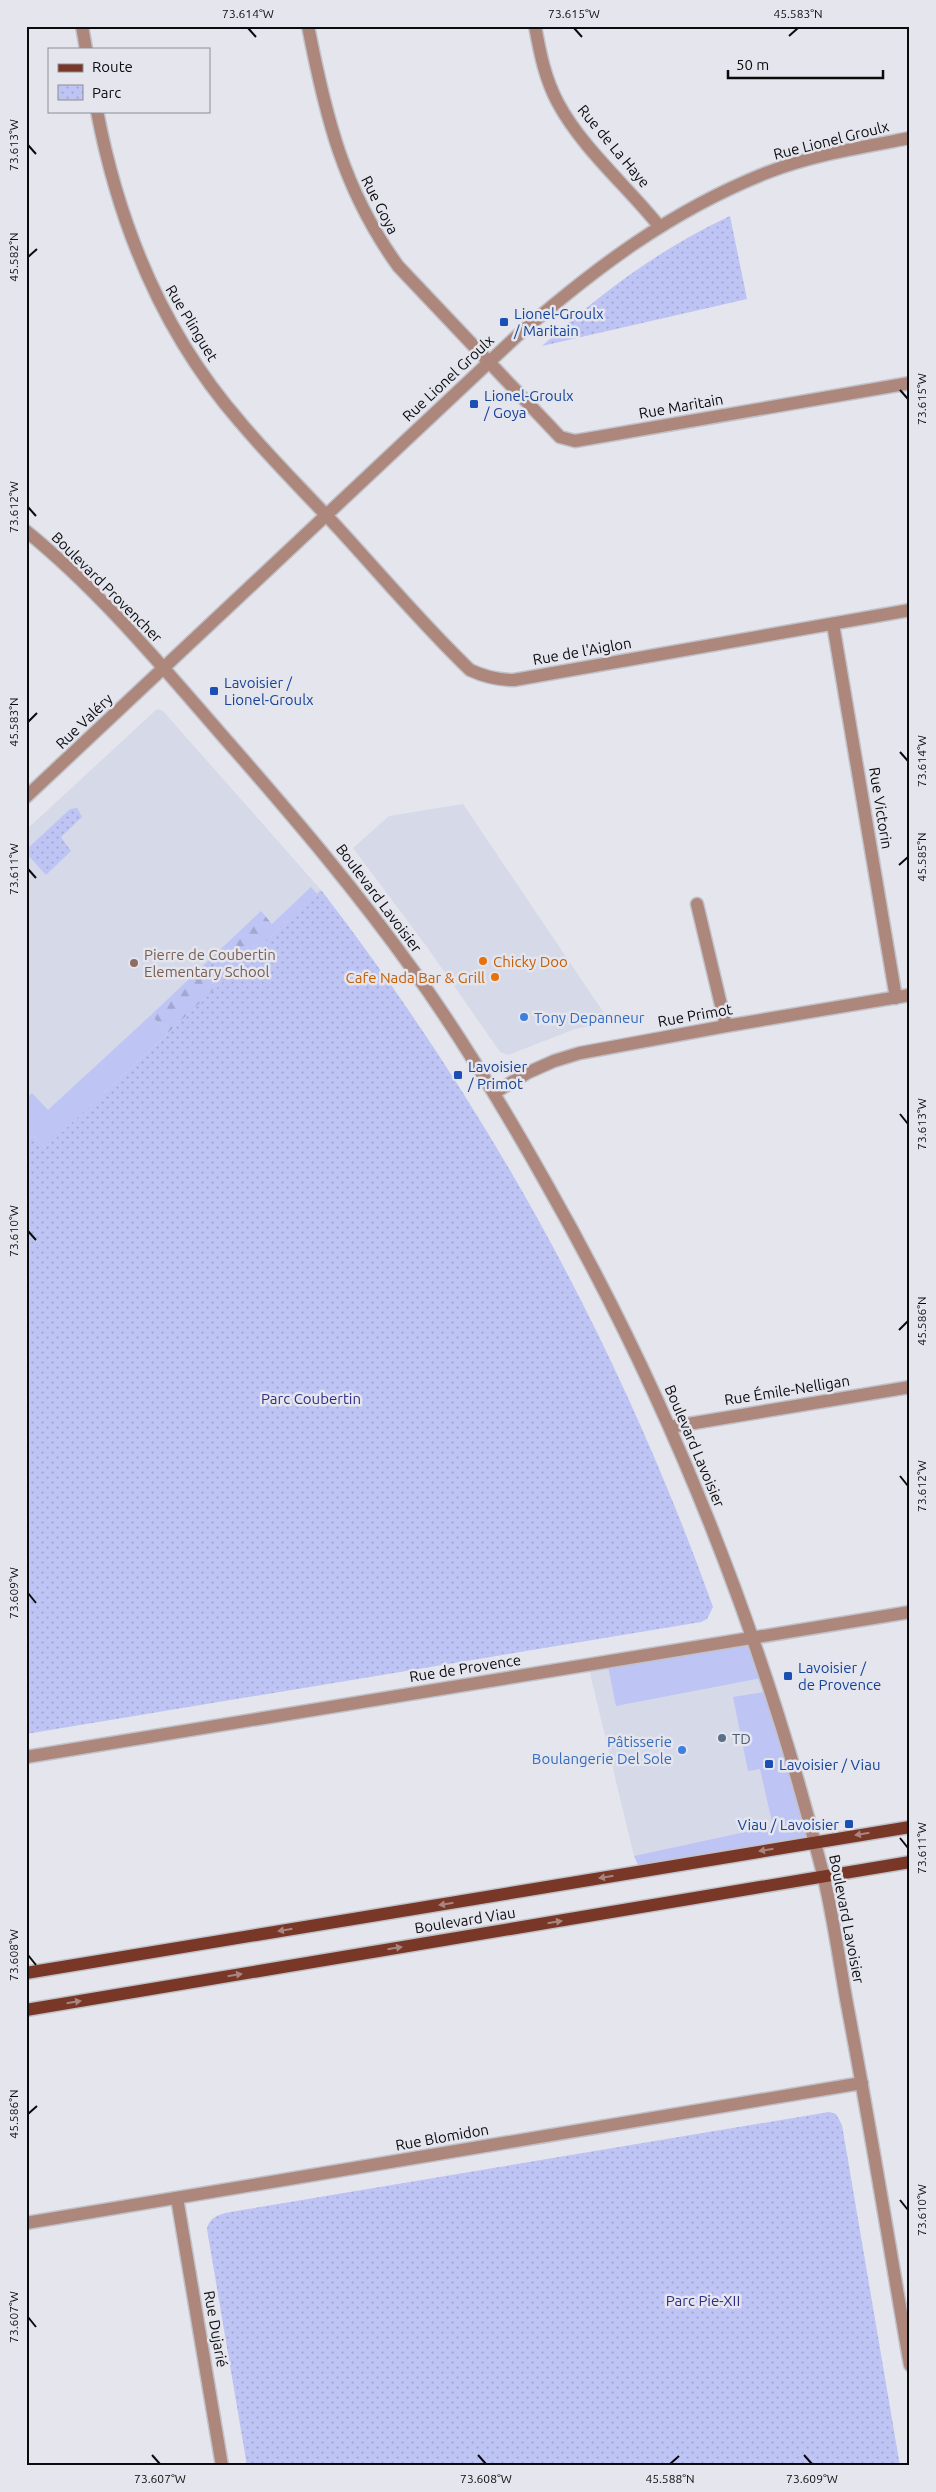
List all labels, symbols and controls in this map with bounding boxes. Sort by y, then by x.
text: 73.614°W [222,7,274,20]
text: 73.615°W [548,7,600,20]
text: 45.583°N [773,7,823,20]
legend [48,48,210,112]
scale bar [728,48,884,80]
text: 50 m [736,56,769,73]
text: Route [92,58,133,75]
text: Parc [92,84,121,101]
street label: Rue de La Haye [575,101,653,191]
street label: Rue Lionel Groulx [772,117,891,163]
text: 73.613°W [7,119,20,171]
street label: Rue Goya [358,173,402,237]
text: 45.582°N [7,232,20,282]
street label: Rue Plinguet [163,282,222,364]
place label: Lionel-Groulx / Maritain [513,305,604,339]
marker: Lionel-Groulx / Maritain [498,316,510,328]
street label: Rue Lionel Groulx [399,331,497,425]
text: 73.615°W [915,373,928,425]
place label: Lionel-Groulx / Goya [483,387,574,421]
street label: Rue Maritain [637,390,725,422]
marker: Lionel-Groulx / Goya [468,398,480,410]
text: 73.612°W [7,481,20,533]
street label: Boulevard Provencher [48,528,166,646]
street label: Rue de l'Aiglon [531,634,633,668]
place label: Lavoisier / Lionel-Groulx [224,674,314,708]
marker: Lavoisier / Lionel-Groulx [208,685,220,697]
street label: Rue Valéry [52,690,116,752]
text: 45.583°N [7,697,20,747]
text: 73.614°W [915,735,928,787]
street label: Rue Victorin [866,766,896,850]
text: 45.585°N [915,832,928,882]
street label: Boulevard Lavoisier [333,841,425,956]
text: 73.611°W [7,843,20,895]
place label: Pierre de Coubertin Elementary School [144,946,276,980]
place label: Chicky Doo [493,953,568,970]
marker: Chicky Doo [477,955,489,967]
marker: Pierre de Coubertin Elementary School [128,957,140,969]
place label: Cafe Nada Bar & Grill [346,969,485,986]
marker: Cafe Nada Bar & Grill [489,971,501,983]
street label: Rue Primot [656,1000,734,1030]
place label: Tony Depanneur [534,1009,645,1026]
marker: Tony Depanneur [518,1011,530,1023]
place label: Lavoisier / Primot [467,1058,527,1092]
marker: Lavoisier / Primot [452,1069,464,1081]
text: 73.613°W [915,1098,928,1150]
text: 73.610°W [7,1205,20,1257]
text: 45.586°N [915,1296,928,1346]
street label: Rue Émile-Nelligan [723,1372,851,1408]
street label: Boulevard Lavoisier [662,1382,729,1510]
park label: Parc Coubertin [261,1390,361,1407]
text: 73.612°W [915,1460,928,1512]
text: 73.609°W [7,1567,20,1619]
street label: Rue de Provence [408,1651,522,1685]
place label: Lavoisier / de Provence [798,1659,881,1693]
marker: Lavoisier / de Provence [782,1670,794,1682]
place label: TD [732,1730,751,1747]
marker: TD [716,1732,728,1744]
place label: Pâtisserie Boulangerie Del Sole [532,1733,672,1767]
marker: Pâtisserie Boulangerie Del Sole [676,1744,688,1756]
place label: Lavoisier / Viau [779,1756,881,1773]
marker: Lavoisier / Viau [763,1758,775,1770]
place label: Viau / Lavoisier [738,1816,839,1833]
marker: Viau / Lavoisier [843,1818,855,1830]
text: 73.611°W [915,1822,928,1874]
one-way arrow [854,1830,870,1838]
one-way arrow [758,1847,774,1855]
street label: Boulevard Lavoisier [826,1853,868,1985]
one-way arrow [597,1874,613,1882]
one-way arrow [437,1900,453,1908]
street label: Boulevard Viau [413,1904,517,1936]
one-way arrow [548,1917,564,1925]
one-way arrow [277,1927,293,1935]
text: 73.608°W [7,1929,20,1981]
one-way arrow [387,1944,403,1952]
one-way arrow [227,1970,243,1978]
one-way arrow [67,1997,83,2005]
text: 45.586°N [7,2089,20,2139]
street label: Rue Blomidon [394,2120,490,2154]
text: 73.610°W [915,2184,928,2236]
street label: Rue Dujarié [201,2289,231,2369]
text: 73.607°W [7,2291,20,2343]
park label: Parc Pie-XII [666,2292,740,2309]
text: 73.607°W [134,2472,186,2485]
text: 73.608°W [460,2472,512,2485]
text: 45.588°N [645,2472,695,2485]
text: 73.609°W [786,2472,838,2485]

